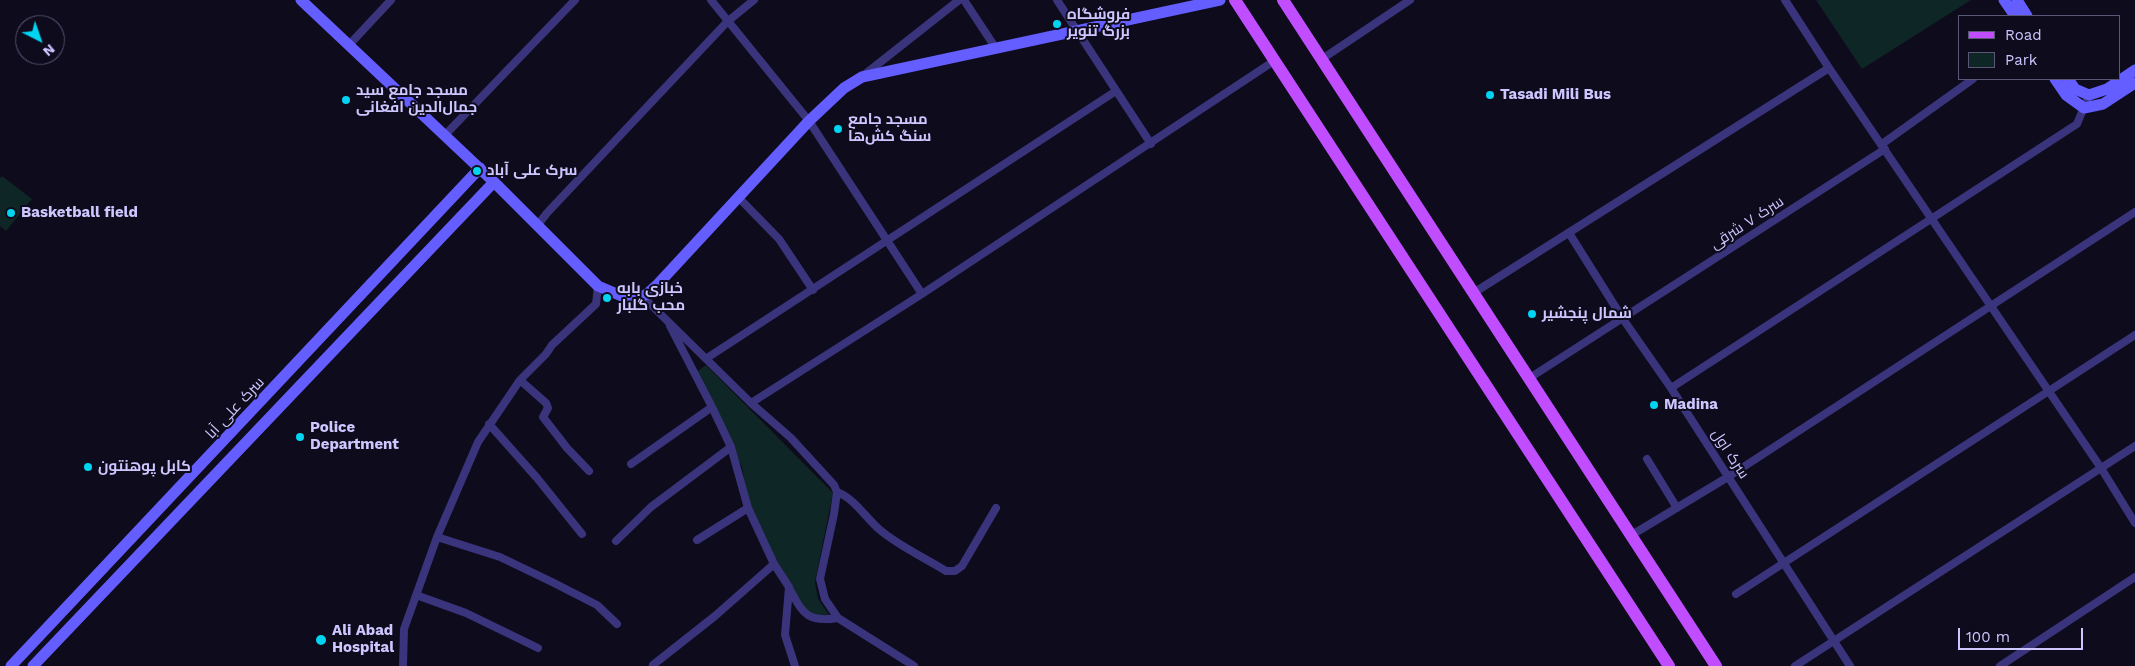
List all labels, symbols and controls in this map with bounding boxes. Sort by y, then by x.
place label: فروشگاه بزرگ تنویر [1067,6,1130,41]
north arrow [15,15,65,65]
legend [1958,15,2120,80]
marker: فروشگاه بزرگ تنویر [1051,18,1063,30]
text: Road [2005,26,2042,44]
text: N [40,41,58,60]
text: Park [2005,51,2037,69]
place label: مسجد جامع سید جمال‌الدین افغانی [356,82,477,117]
place label: Tasadi Mili Bus [1500,86,1611,104]
marker: Tasadi Mili Bus [1484,89,1496,101]
marker: مسجد جامع سید جمال‌الدین افغانی [340,94,352,106]
place label: مسجد جامع سنگ کش‌ها [848,111,932,146]
marker: مسجد جامع سنگ کش‌ها [832,123,844,135]
place label: سرک علی آباد [487,162,577,180]
marker: سرک علی آباد [471,165,483,177]
street label: سرک ۷ شرقی [1707,193,1787,253]
place label: Basketball field [21,204,138,222]
marker: Basketball field [5,207,17,219]
place label: خبازی بابه محب گلبار [617,280,685,315]
marker: خبازی بابه محب گلبار [601,292,613,304]
place label: شمال پنجشیر [1542,305,1632,323]
marker: شمال پنجشیر [1526,308,1538,320]
street label: سرک علی آبا [202,373,268,443]
place label: Madina [1664,396,1718,414]
marker: Madina [1648,399,1660,411]
place label: Police Department [310,419,399,454]
street label: سرک‌ اول [1707,426,1753,482]
marker: Police Department [294,431,306,443]
place label: کابل پوهنتون [98,458,191,476]
marker: کابل پوهنتون [82,461,94,473]
scale bar [1960,618,2085,650]
place label: Ali Abad Hospital [332,622,394,657]
text: 100 m [1966,628,2010,646]
marker: Ali Abad Hospital [314,633,328,647]

